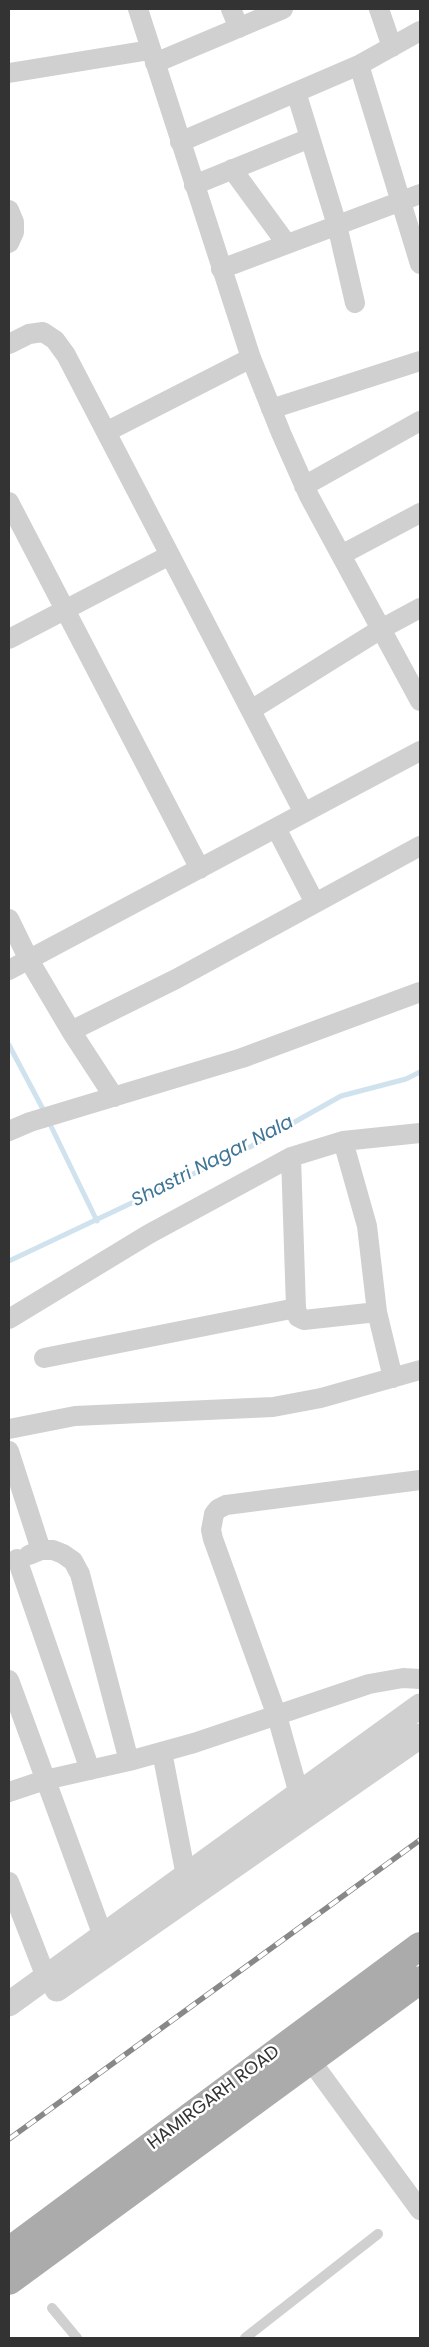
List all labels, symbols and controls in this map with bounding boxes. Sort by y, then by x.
water label: Shastri Nagar Nala [128,1111,298,1213]
street label: HAMIRGARH ROAD [144,2041,284,2155]

